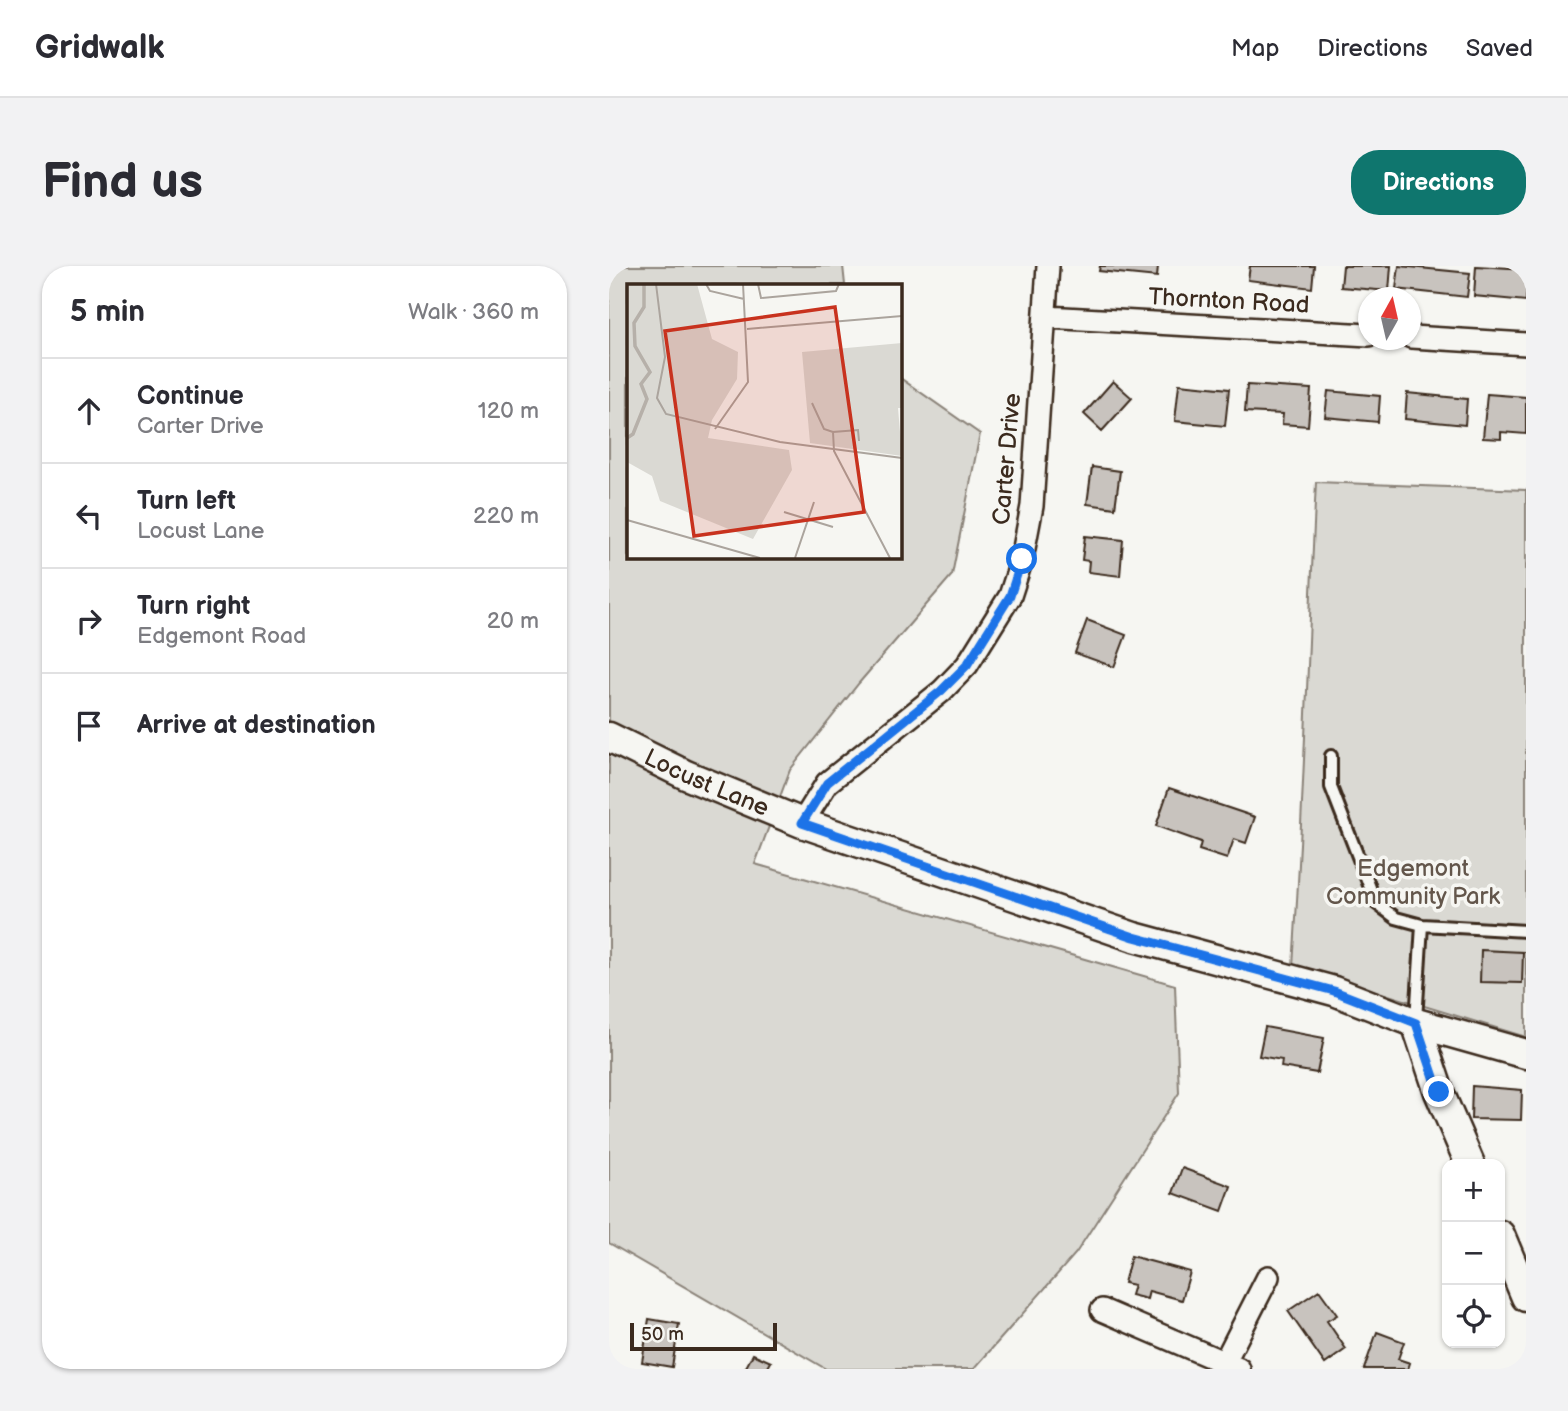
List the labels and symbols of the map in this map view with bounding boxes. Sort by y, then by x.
street label: Thornton Road [1148,282,1310,320]
inset map [627,284,901,558]
north arrow [1358,287,1421,350]
street label: Carter Drive [987,392,1027,526]
route start [1006,543,1037,574]
street label: Locust Lane [640,742,773,822]
park label: Edgemont Community Park [1326,854,1500,911]
route end [1423,1076,1454,1107]
scale bar [630,1320,777,1352]

